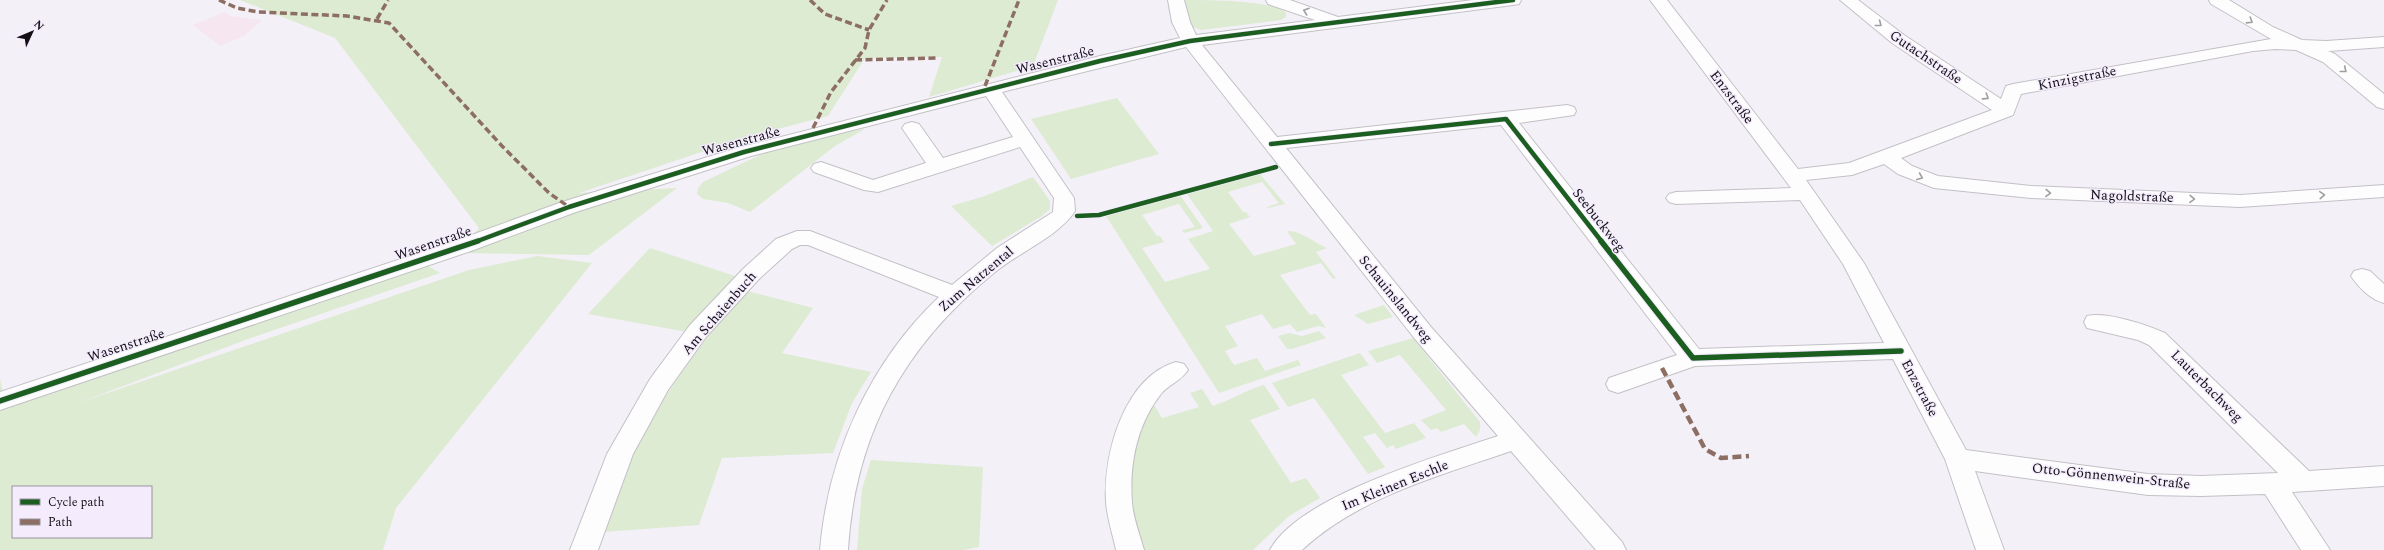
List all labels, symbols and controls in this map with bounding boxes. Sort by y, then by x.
one-way arrow [1302,7,1309,16]
north arrow [12,12,52,52]
text: N [30,16,48,35]
one-way arrow [2246,16,2253,23]
one-way arrow [1874,20,1881,27]
street label: Gutachstraße [1885,25,1967,89]
street label: Wasenstraße [1014,40,1097,80]
street label: Kinzigstraße [2036,60,2118,96]
one-way arrow [2339,65,2346,72]
street label: Enzstraße [1705,66,1759,129]
one-way arrow [1982,93,1989,100]
street label: Wasenstraße [700,120,783,162]
one-way arrow [1917,172,1924,180]
street label: Seebuckweg [1567,183,1631,257]
street label: Nagoldstraße [2090,184,2174,208]
one-way arrow [2045,189,2051,197]
one-way arrow [2319,191,2325,200]
one-way arrow [2189,195,2195,203]
street label: Wasenstraße [392,220,474,266]
street label: Zum Natzental [934,241,1018,317]
street label: Schauinslandweg [1354,251,1438,347]
street label: Am Schaienbuch [677,266,761,360]
street label: Wasenstraße [85,323,168,367]
street label: Lauterbachweg [2166,345,2248,427]
street label: Enzstraße [1896,355,1944,421]
street label: Im Kleinen Eschle [1338,454,1452,516]
street label: Otto-Gönnenwein-Straße [2031,457,2191,495]
legend [12,486,152,538]
text: Cycle path [48,493,105,512]
text: Path [48,513,73,532]

